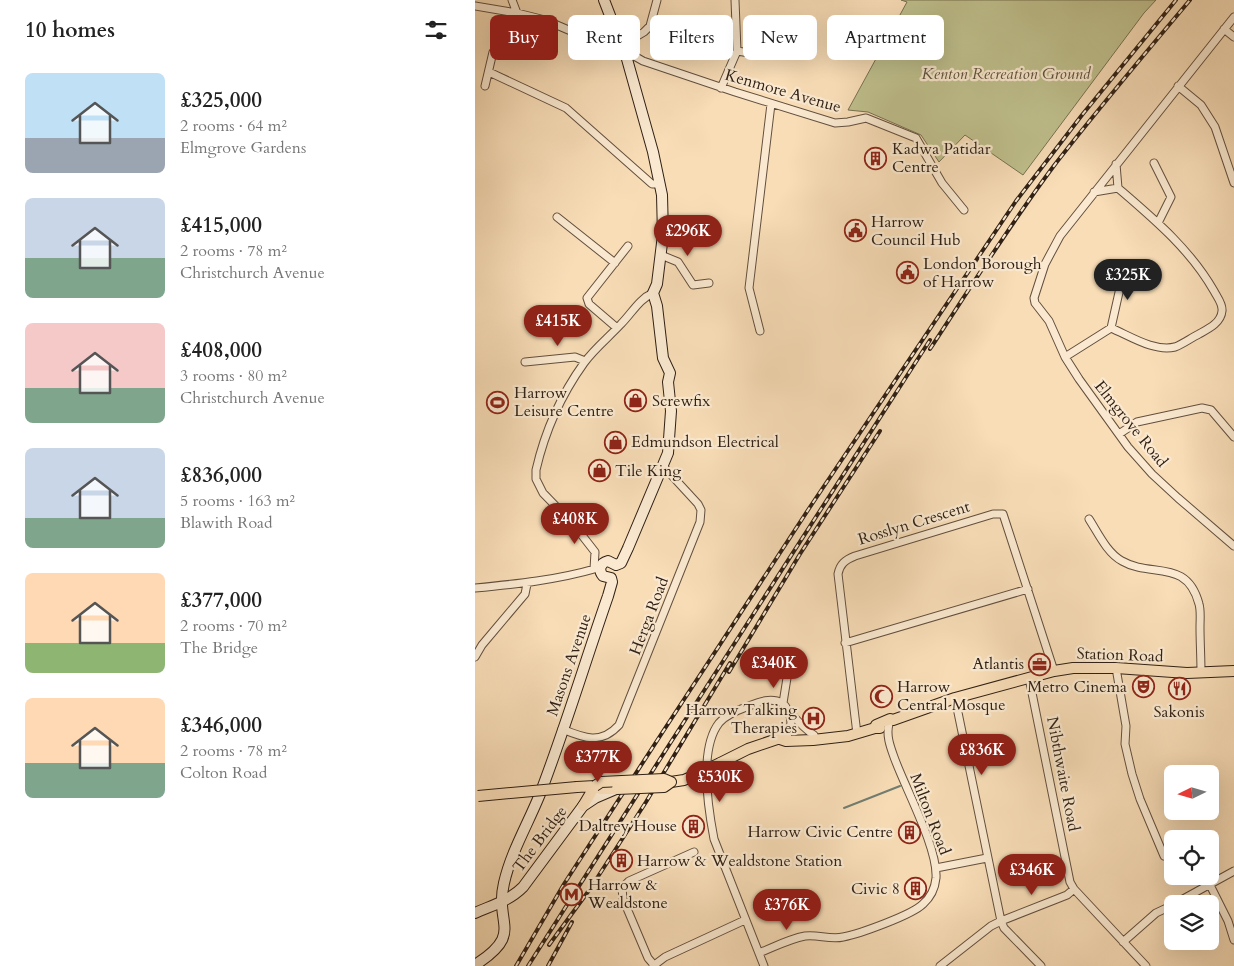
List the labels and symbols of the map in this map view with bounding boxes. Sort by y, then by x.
park label: Kenton Recreation Ground [922,63,1092,85]
street label: Kenmore Avenue [722,64,844,118]
place label: Kadwa Patidar Centre [892,138,991,178]
building icon: Kadwa Patidar Centre [864,146,888,170]
place label: Harrow Council Hub [871,211,961,251]
pin: £296K [653,214,723,257]
public building icon: Harrow Council Hub [843,219,867,243]
place label: London Borough of Harrow [923,253,1042,293]
pin: £325K [1093,258,1163,301]
public building icon: London Borough of Harrow [895,261,919,285]
pin: £415K [523,304,593,347]
street label: Elmgrove Road [1089,376,1173,472]
place label: Harrow Leisure Centre [514,382,614,422]
shop icon: Screwfix [624,389,648,413]
sports icon: Harrow Leisure Centre [486,390,510,414]
place label: Screwfix [652,390,710,412]
shop icon: Edmundson Electrical [603,430,627,454]
place label: Edmundson Electrical [631,431,779,453]
shop icon: Tile King [587,459,611,483]
place label: Tile King [615,460,681,482]
street label: Rosslyn Crescent [855,496,973,550]
pin: £408K [540,502,610,545]
street label: Herga Road [624,573,674,658]
street label: Masons Avenue [541,611,597,719]
street label: Station Road [1076,642,1164,668]
pin: £340K [739,646,809,689]
office icon: Atlantis [1028,652,1052,676]
place label: Atlantis [973,653,1024,675]
theatre icon: Metro Cinema [1131,675,1155,699]
place label: Harrow Central Mosque [897,676,1005,716]
place label: Metro Cinema [1027,676,1127,698]
restaurant icon: Sakonis [1167,676,1191,700]
mosque icon: Harrow Central Mosque [869,684,893,708]
place label: Harrow Talking Therapies [685,699,797,739]
place label: Sakonis [1153,701,1205,723]
hospital icon: Harrow Talking Therapies [801,707,825,731]
street label: Nibthwaite Road [1041,715,1085,834]
pin: £836K [947,734,1017,776]
pin: £377K [563,740,633,783]
pin: £530K [685,760,755,803]
north arrow [1164,765,1219,820]
street label: Milton Road [904,770,956,858]
street label: The Bridge [508,801,572,877]
building icon: Daltrey House [681,814,705,838]
place label: Daltrey House [579,815,677,837]
building icon: Harrow Civic Centre [897,820,921,844]
place label: Harrow Civic Centre [748,821,893,843]
building icon: Harrow & Wealdstone Station [609,849,633,873]
place label: Harrow & Wealdstone Station [637,850,842,872]
pin: £346K [997,854,1067,896]
place label: Harrow & Wealdstone [587,874,668,914]
building icon: Civic 8 [904,877,928,901]
place label: Civic 8 [851,878,900,900]
metro station icon: Harrow & Wealdstone [560,882,584,906]
pin: £376K [752,888,822,931]

